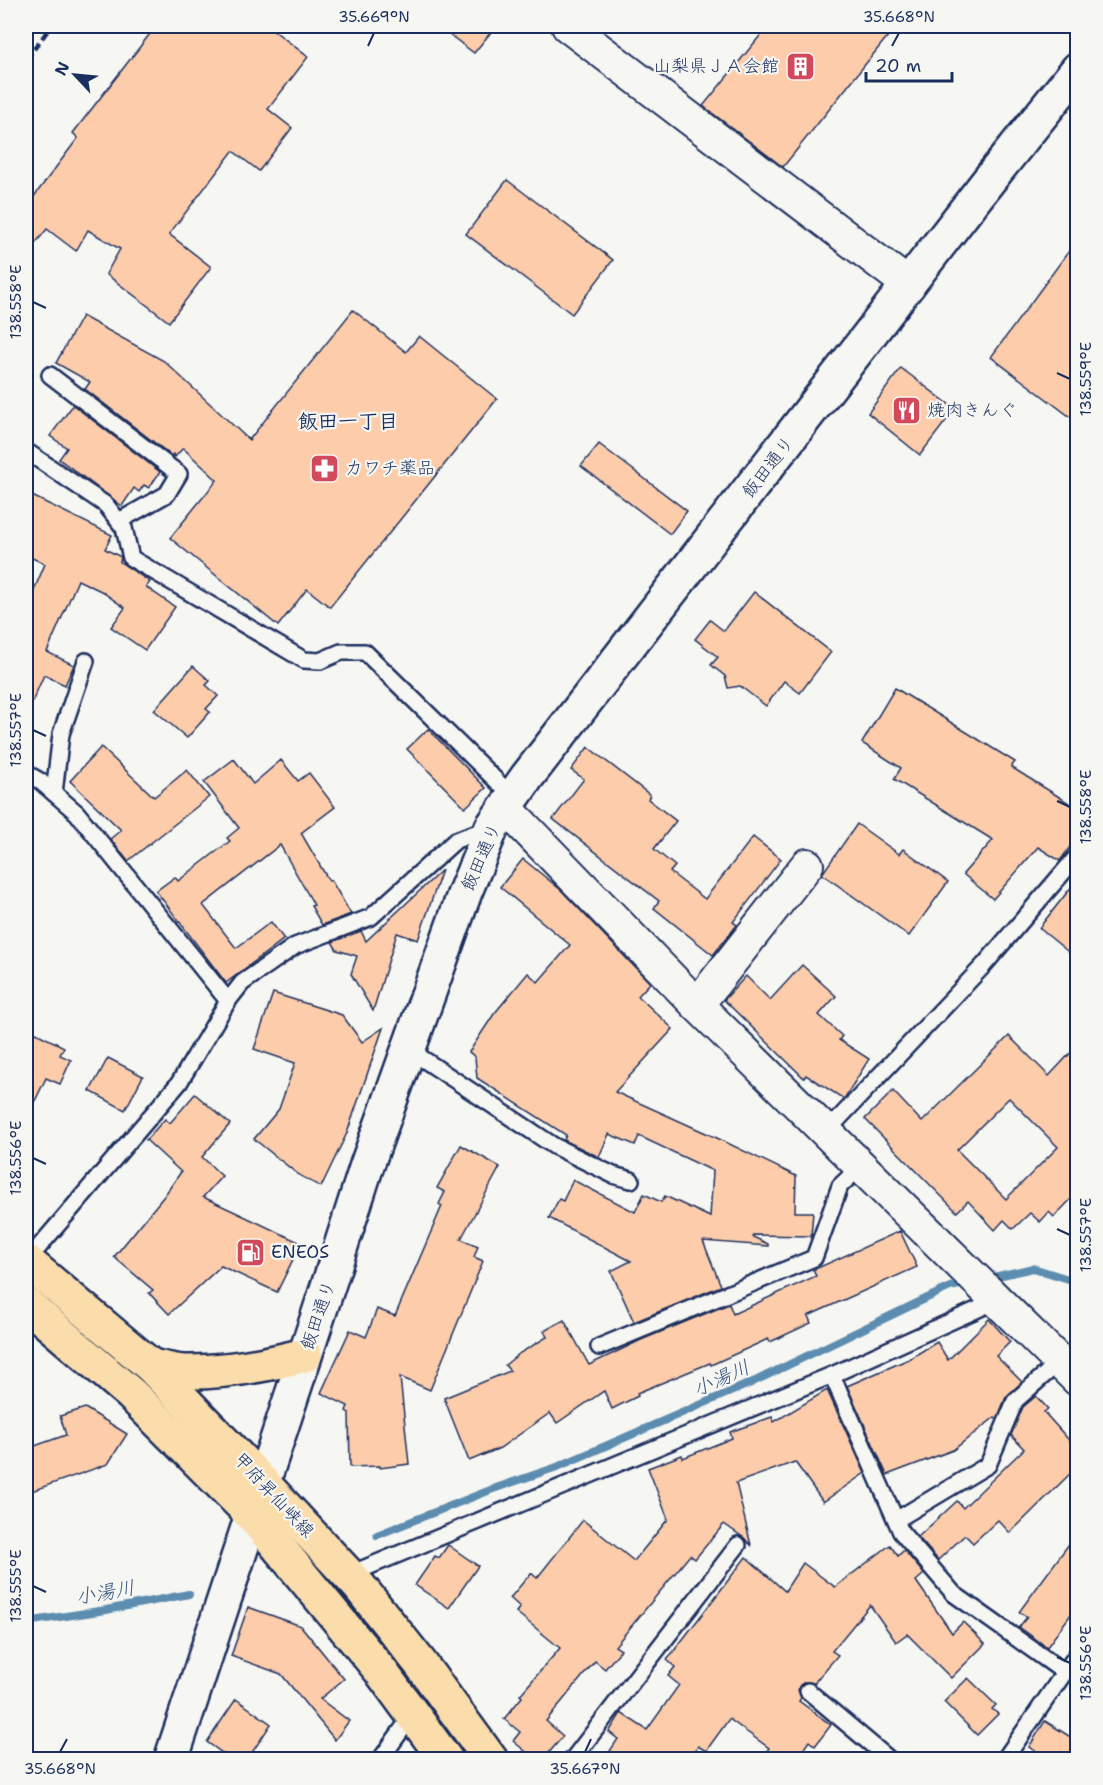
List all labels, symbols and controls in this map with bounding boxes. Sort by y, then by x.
text: 35.669°N [338,7,410,27]
text: 35.668°N [863,7,935,27]
north arrow [45,45,105,105]
scale bar [866,45,952,83]
building icon: 山梨県ＪＡ会館 [784,50,816,82]
place label: 山梨県ＪＡ会館 [653,54,779,78]
text: 20 m [875,54,921,78]
text: N [50,58,74,79]
text: 138.558°E [6,265,26,339]
text: 138.559°E [1076,342,1096,416]
restaurant icon: 焼肉きんぐ [890,394,922,426]
place label: 焼肉きんぐ [927,398,1017,422]
district label: 飯田一丁目 [298,408,398,434]
street label: 飯田通り [736,431,800,503]
pharmacy icon: カワチ薬品 [308,452,340,484]
place label: カワチ薬品 [345,456,435,480]
text: 138.557°E [6,693,26,767]
text: 138.558°E [1076,770,1096,844]
street label: 飯田通り [455,819,507,895]
text: 138.556°E [6,1121,26,1195]
text: 138.557°E [1076,1198,1096,1272]
fuel station icon: ENEOS [234,1236,266,1268]
place label: ENEOS [271,1240,329,1264]
street label: 飯田通り [295,1277,341,1353]
water label: 小湯川 [688,1354,754,1402]
street label: 甲府昇仙峡線 [228,1447,320,1543]
text: 138.555°E [6,1549,26,1623]
water label: 小湯川 [73,1574,137,1610]
text: 138.556°E [1076,1626,1096,1700]
text: 35.668°N [24,1759,96,1779]
text: 35.667°N [550,1759,620,1779]

